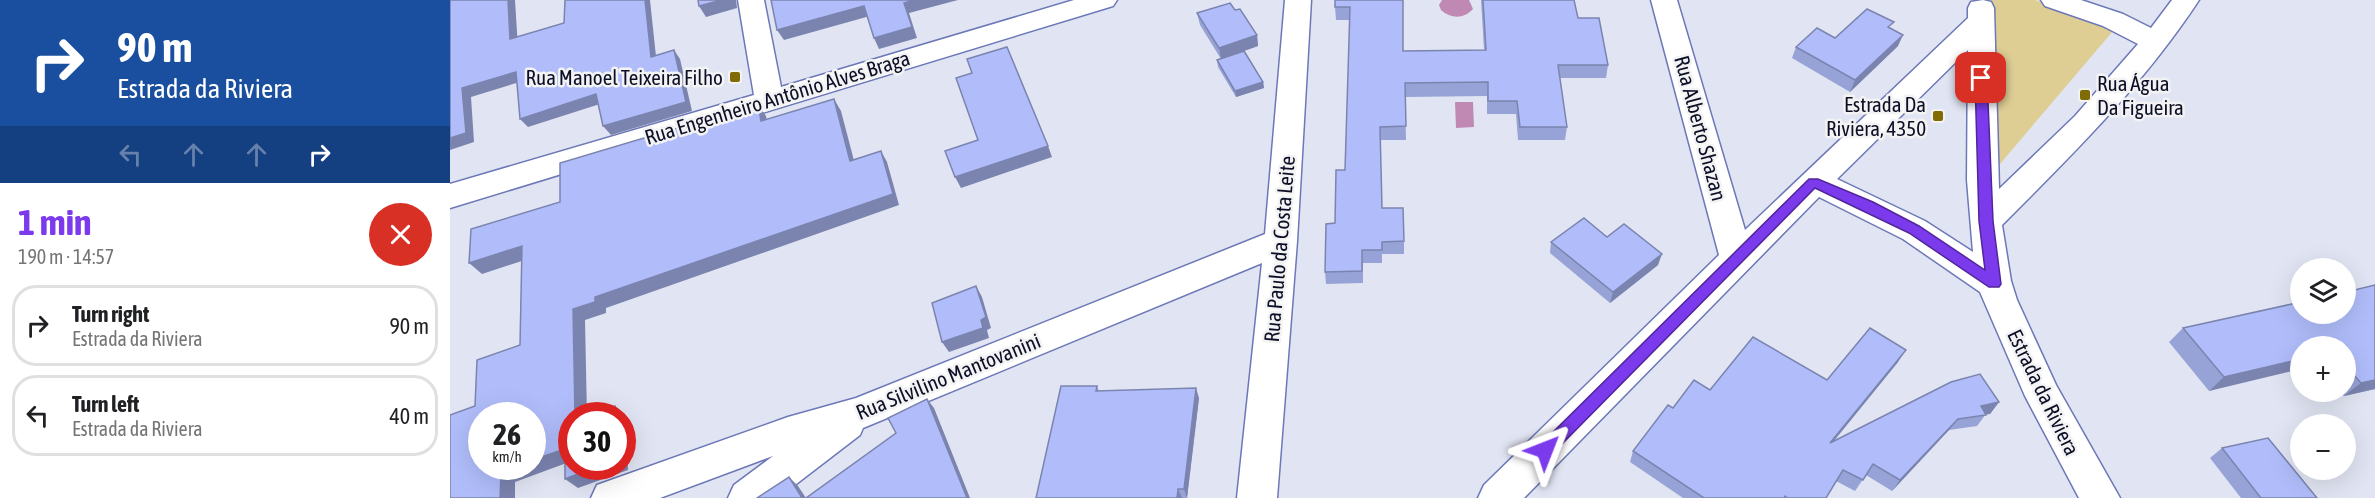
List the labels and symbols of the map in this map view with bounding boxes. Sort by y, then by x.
street label: Rua Engenheiro Antônio Alves Braga [642,45,912,149]
pin [1955,52,2006,103]
street label: Rua Alberto Shazan [1670,53,1732,203]
place label: Rua Manoel Teixeira Filho [526,65,723,89]
marker: Rua Manoel Teixeira Filho [728,70,742,84]
place label: Rua Água Da Figueira [2097,71,2184,119]
marker: Rua Água Da Figueira [2078,88,2092,102]
place label: Estrada Da Riviera, 4350 [1826,92,1926,140]
marker: Estrada Da Riviera, 4350 [1931,109,1945,123]
street label: Rua Paulo da Costa Leite [1259,155,1299,343]
street label: Estrada da Riviera [2003,325,2085,459]
street label: Rua Silvilino Mantovanini [852,328,1044,424]
speed limit sign: 30 [558,402,636,480]
position arrow [1513,418,1577,482]

